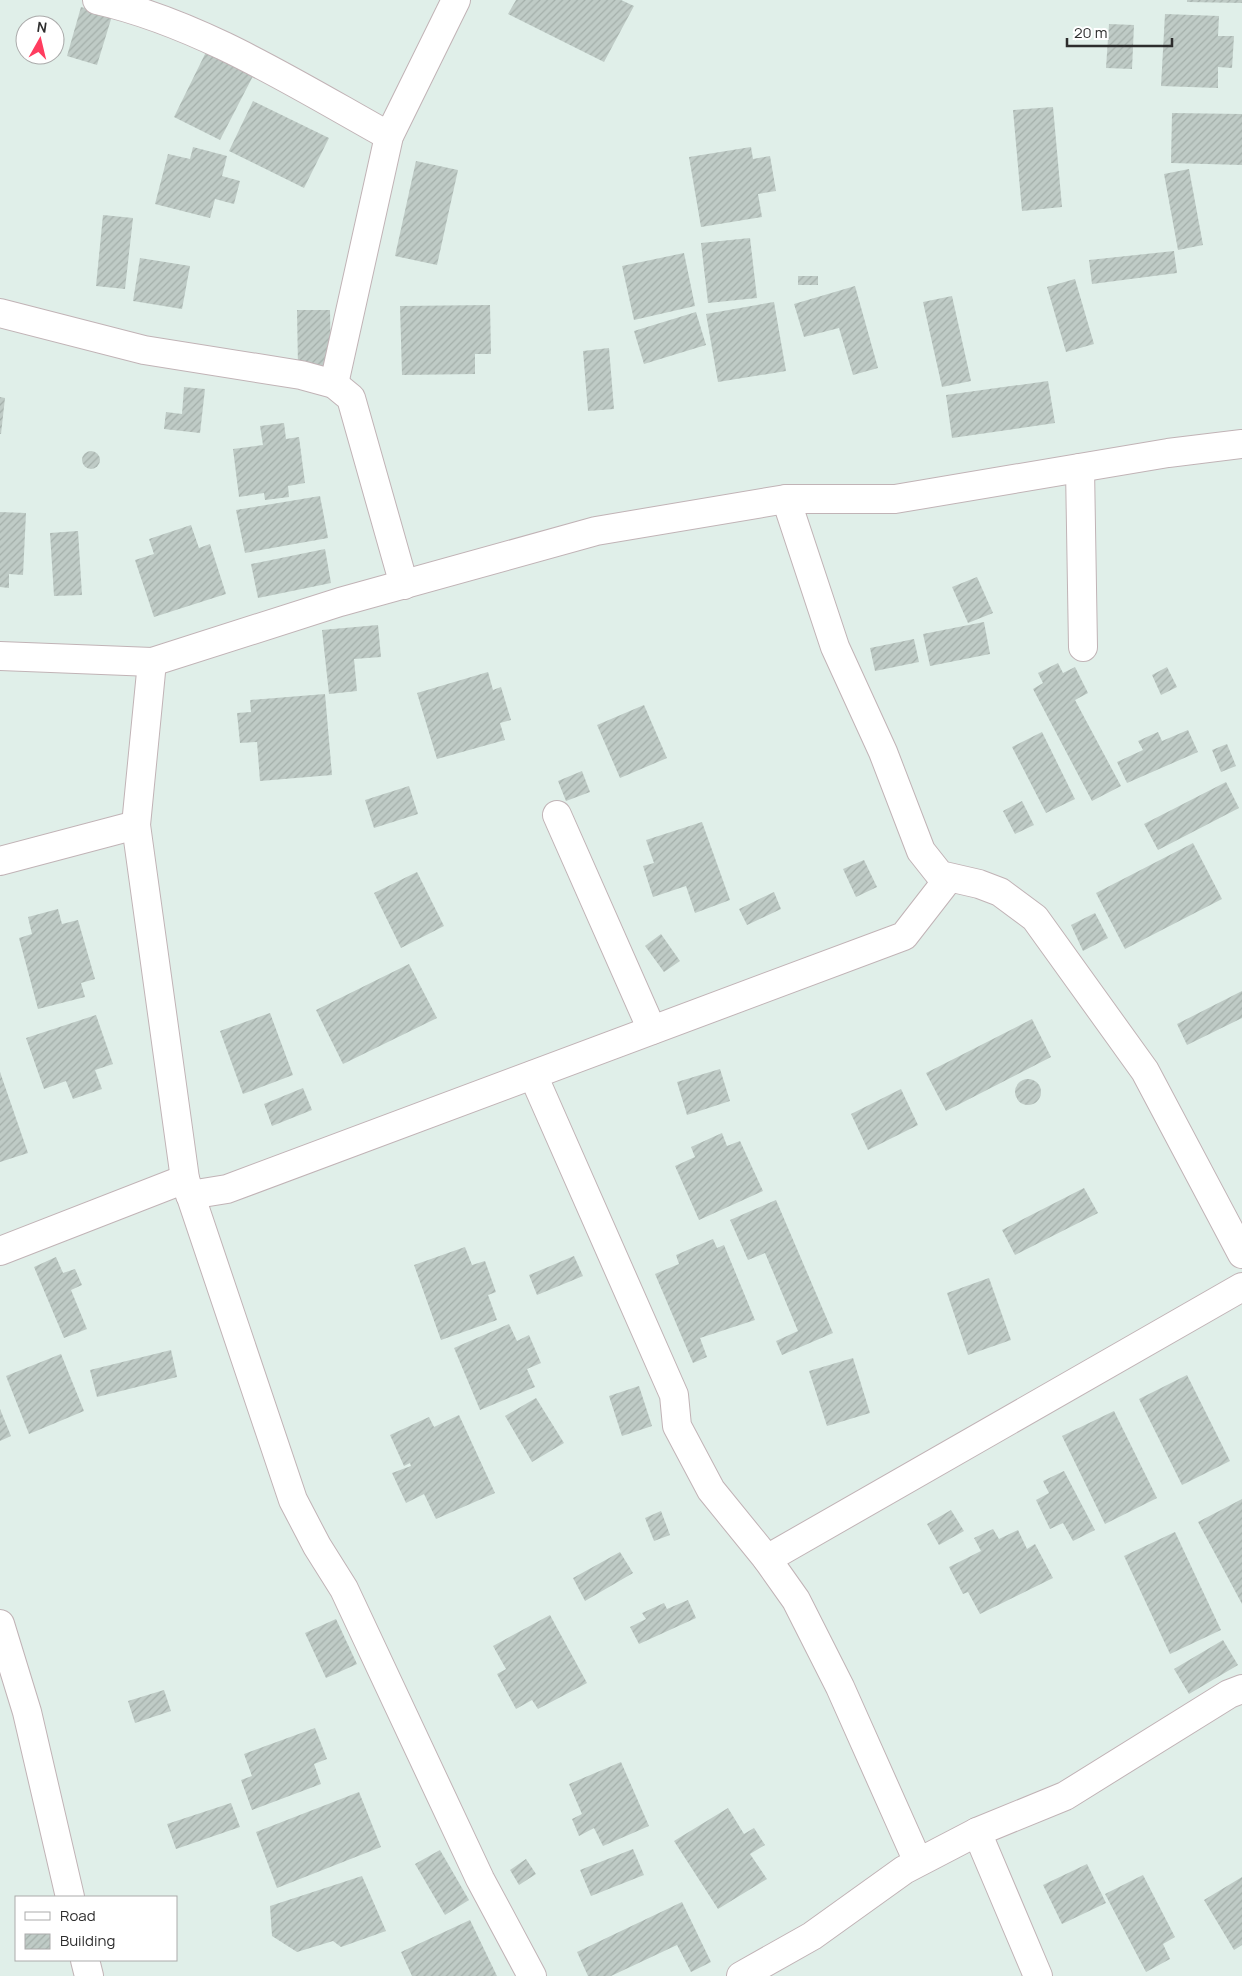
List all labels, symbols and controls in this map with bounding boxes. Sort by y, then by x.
north arrow [15,15,65,65]
scale bar [1067,15,1172,47]
text: N [36,17,48,37]
text: 20 m [1074,22,1107,43]
legend [15,1896,178,1961]
text: Road [60,1905,96,1926]
text: Building [60,1930,115,1951]

